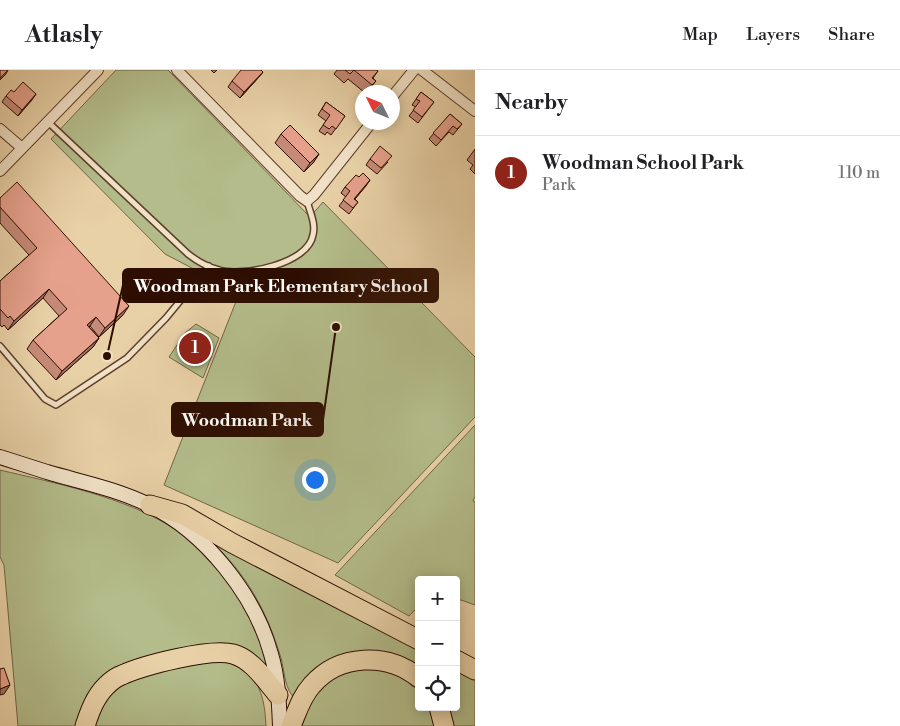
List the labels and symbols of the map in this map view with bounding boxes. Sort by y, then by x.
north arrow [355,85,400,130]
callout: Woodman Park Elementary School [123,269,438,302]
text: Woodman Park Elementary School [133,275,429,298]
pin: 1 [179,329,211,367]
callout: Woodman Park [172,403,323,436]
text: Woodman Park [181,409,313,432]
your location [302,467,328,493]

